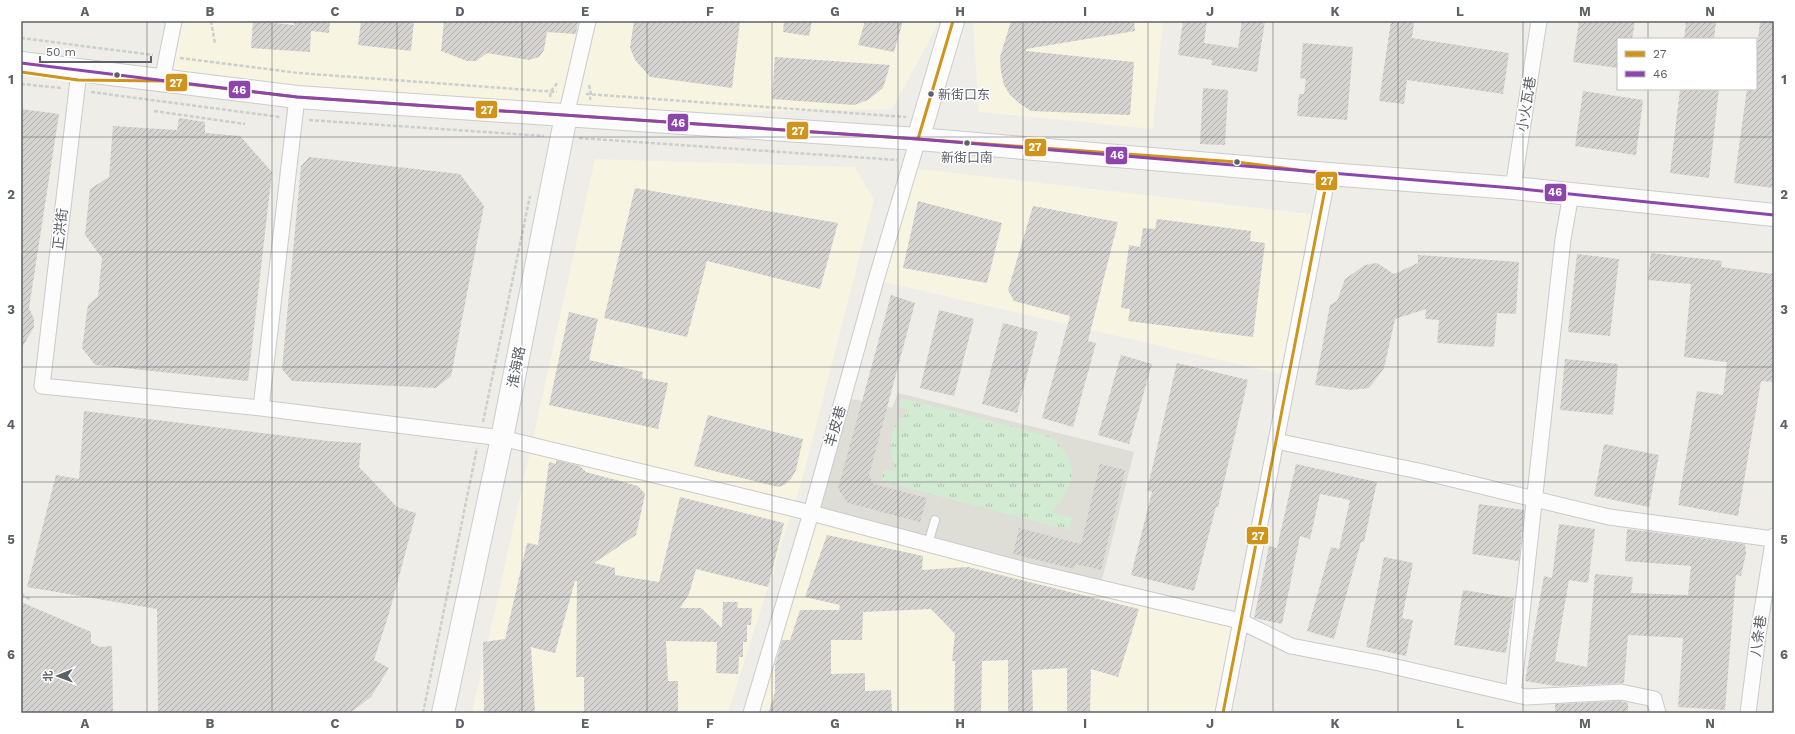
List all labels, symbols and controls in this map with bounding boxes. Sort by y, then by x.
text: A [81,4,90,19]
text: B [206,4,215,19]
text: C [331,4,340,19]
text: D [455,4,465,19]
text: E [581,4,589,19]
text: F [706,4,714,19]
text: G [830,4,840,19]
text: H [955,4,965,19]
text: I [1083,4,1087,19]
text: J [1206,4,1214,19]
text: K [1330,4,1340,19]
text: L [1456,4,1464,19]
text: M [1579,4,1591,19]
text: N [1705,4,1715,19]
scale bar [40,38,151,64]
legend [1617,38,1757,90]
text: 50 m [46,45,76,59]
text: 27 [1653,47,1667,61]
text: 46 [1653,67,1668,81]
unlabelled marker [112,70,122,80]
text: 1 [8,72,14,87]
text: 1 [1781,72,1787,87]
line badge: 27 [165,73,188,92]
street label: 小火瓦巷 [1514,75,1538,133]
text: 27 [169,77,183,90]
line badge: 46 [228,80,251,99]
text: 46 [232,84,246,97]
place label: 新街口东 [938,87,990,102]
marker: 新街口东 [926,89,936,99]
line badge: 27 [475,100,498,119]
text: 27 [480,104,494,117]
line badge: 46 [667,113,689,132]
text: 46 [671,117,685,130]
line badge: 27 [786,121,809,140]
text: 27 [791,125,805,138]
marker: 新街口南 [962,138,972,148]
line badge: 27 [1024,138,1047,157]
text: 27 [1028,141,1042,154]
line badge: 46 [1105,146,1128,165]
text: 46 [1110,149,1124,162]
place label: 新街口南 [941,150,993,165]
unlabelled marker [1232,157,1242,167]
line badge: 27 [1315,171,1338,191]
text: 27 [1320,175,1334,188]
line badge: 46 [1544,183,1567,202]
text: 46 [1548,186,1562,199]
text: 2 [7,187,15,202]
text: 2 [1780,187,1788,202]
street label: 正洪街 [50,207,70,251]
text: 3 [7,302,15,317]
text: 3 [1780,302,1788,317]
street label: 淮海路 [504,345,528,389]
street label: 羊皮巷 [822,404,848,448]
text: 4 [7,417,16,432]
text: 4 [1780,417,1789,432]
line badge: 27 [1246,526,1269,545]
text: 27 [1251,530,1265,543]
text: 5 [7,532,15,547]
text: 5 [1780,532,1788,547]
street label: 八条巷 [1747,614,1769,658]
text: 6 [7,647,15,662]
text: 6 [1780,647,1788,662]
north arrow [38,656,78,696]
text: 北 [42,671,55,682]
text: A [81,716,90,731]
text: B [206,716,215,731]
text: C [331,716,340,731]
text: D [455,716,465,731]
text: E [581,716,589,731]
text: F [706,716,714,731]
text: G [830,716,840,731]
text: H [955,716,965,731]
text: I [1083,716,1087,731]
text: J [1206,716,1214,731]
text: K [1330,716,1340,731]
text: L [1456,716,1464,731]
text: M [1579,716,1591,731]
text: N [1705,716,1715,731]

